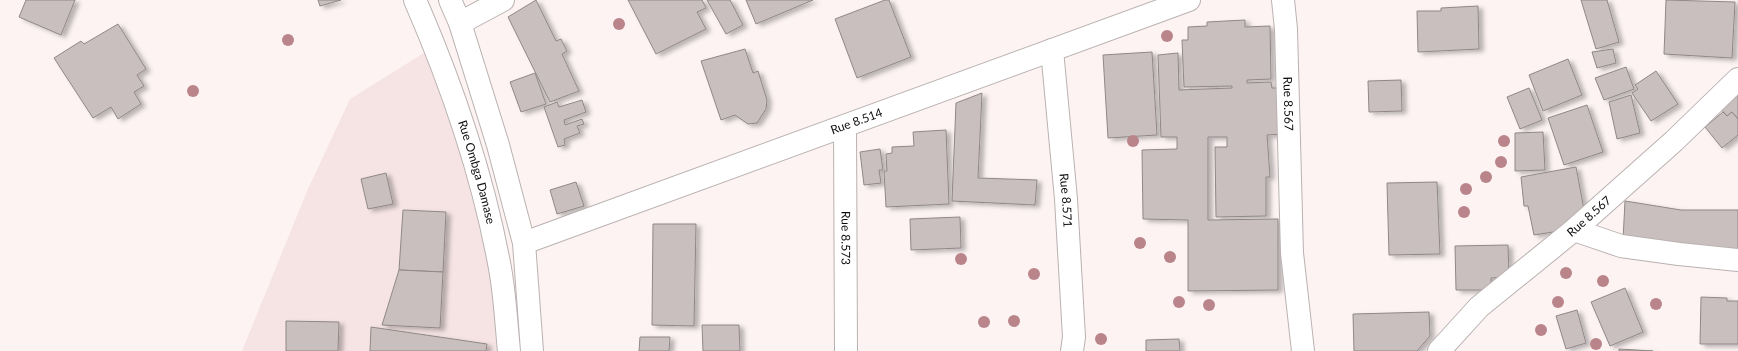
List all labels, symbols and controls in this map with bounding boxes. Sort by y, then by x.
street label: Rue 8.567 [1280,77,1297,131]
street label: Rue 8.514 [828,105,884,137]
street label: Rue Ombga Damase [455,118,499,225]
street label: Rue 8.571 [1057,173,1076,228]
street label: Rue 8.567 [1564,193,1614,240]
street label: Rue 8.573 [838,211,854,265]

